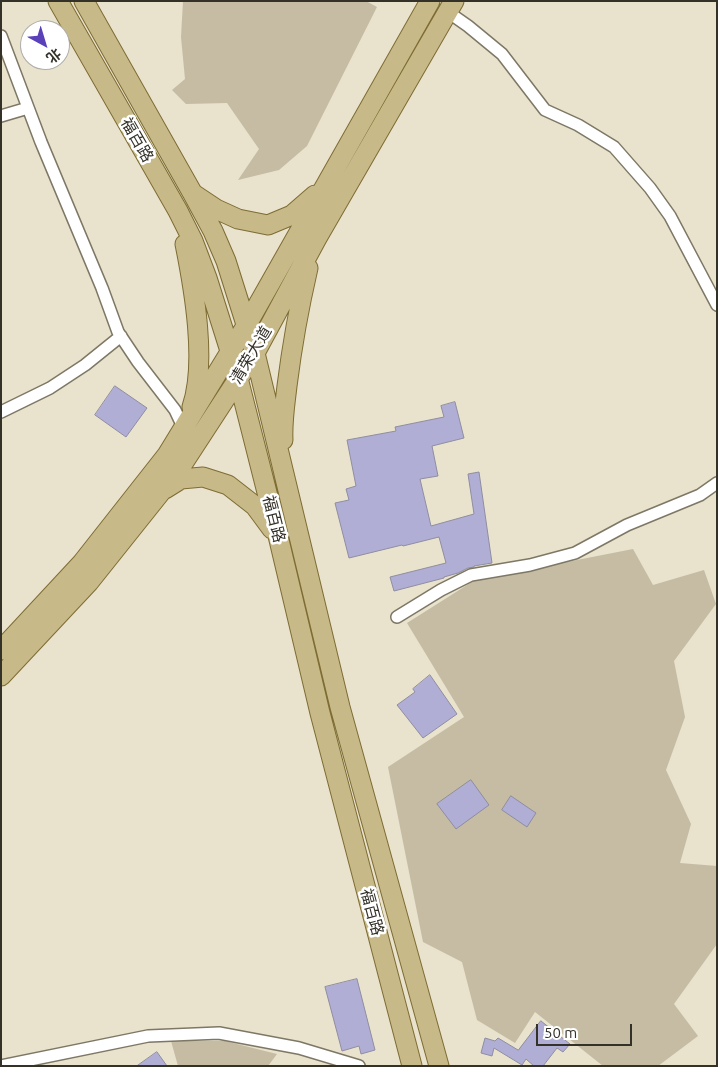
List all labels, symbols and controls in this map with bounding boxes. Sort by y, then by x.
north arrow [20,20,70,70]
text: 北 [43,45,64,67]
street label: 福百路 [117,114,157,166]
street label: 清荣大道 [226,323,276,387]
street label: 福百路 [259,493,289,545]
street label: 福百路 [357,886,387,938]
scale bar [538,1014,634,1046]
text: 50 m [544,1024,577,1041]

